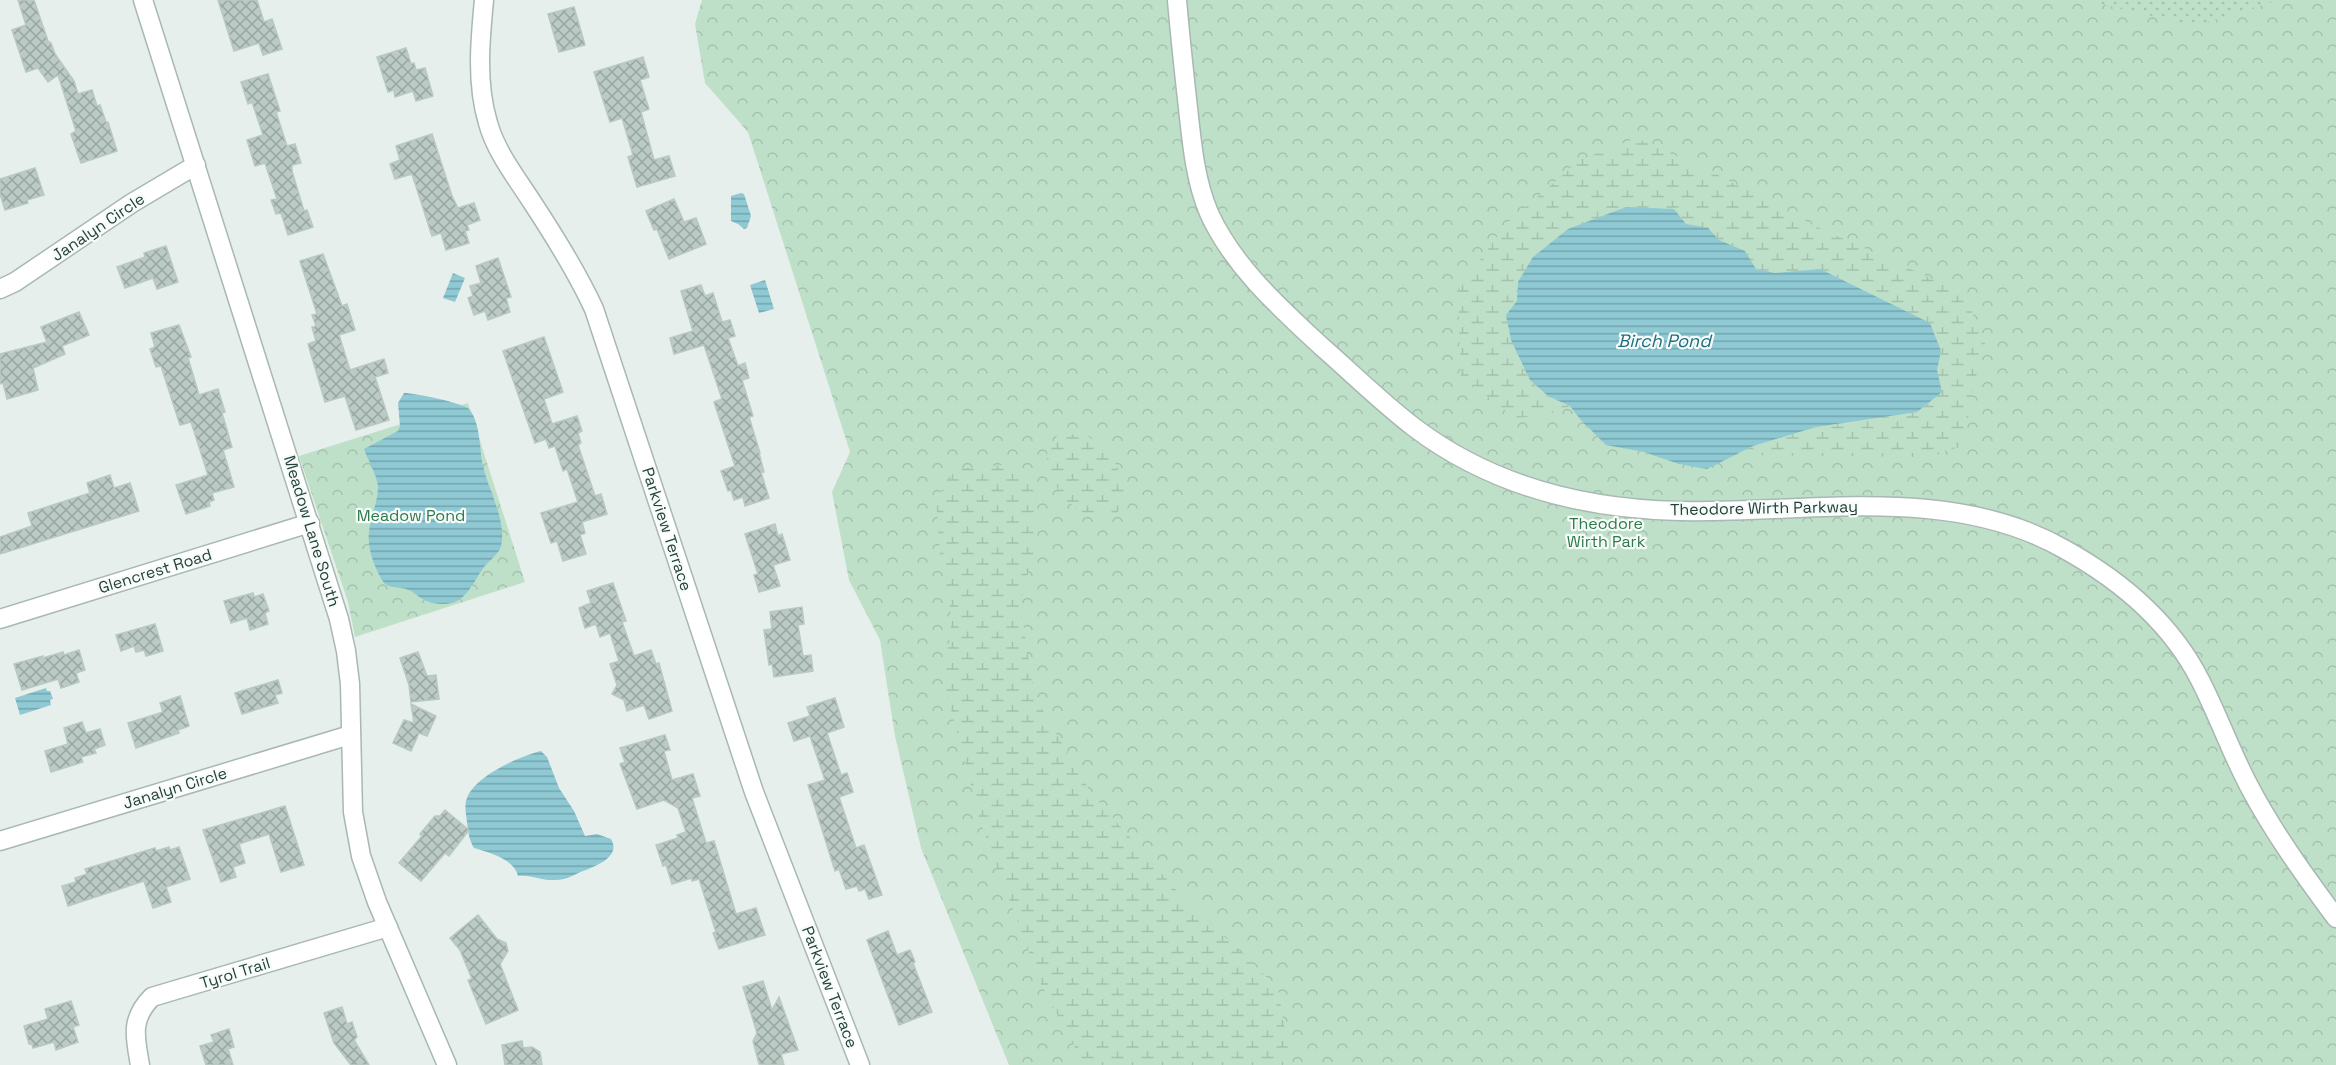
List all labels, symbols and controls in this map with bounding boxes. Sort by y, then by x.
street label: Janalyn Circle [47,188,149,266]
water label: Birch Pond [1617,329,1713,352]
street label: Meadow Lane South [279,453,345,609]
street label: Parkview Terrace [637,465,697,593]
street label: Theodore Wirth Parkway [1670,496,1858,520]
park label: Meadow Pond [357,505,465,526]
park label: Theodore Wirth Park [1567,513,1646,552]
street label: Glencrest Road [96,544,214,598]
street label: Janalyn Circle [120,762,230,814]
street label: Parkview Terrace [797,923,863,1051]
street label: Tyrol Trail [197,952,273,994]

